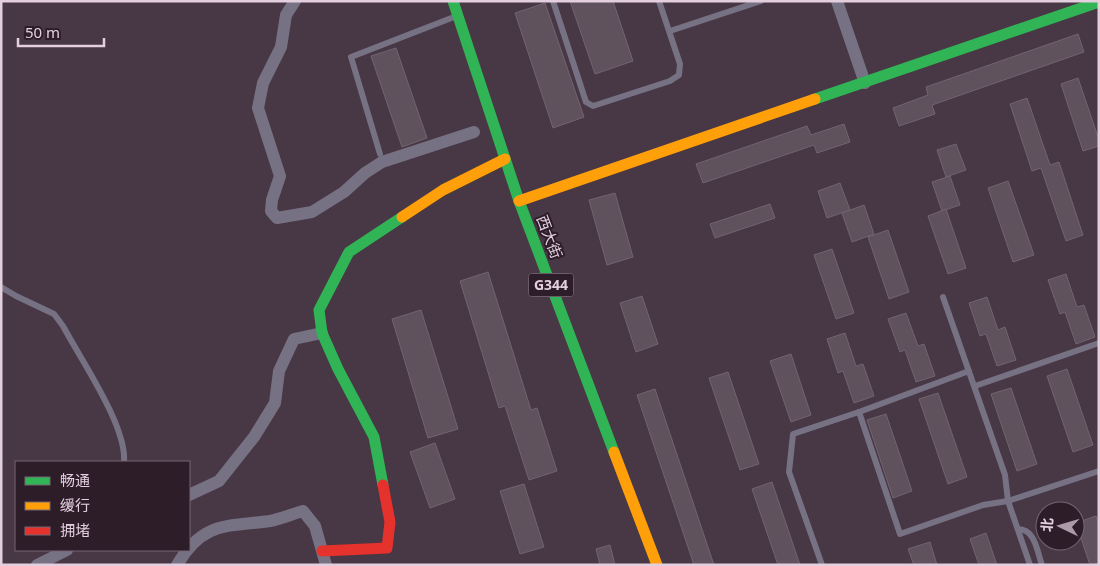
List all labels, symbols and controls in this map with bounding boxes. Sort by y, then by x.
scale bar [18,15,104,47]
text: 50 m [25,22,60,42]
street label: 西大街 [533,212,567,261]
road number: G344 [528,274,574,296]
legend [15,461,190,551]
text: 畅通 [60,470,90,490]
text: 缓行 [60,495,90,515]
north arrow [1035,501,1085,551]
text: 北 [1036,517,1057,533]
text: 拥堵 [60,520,90,540]

